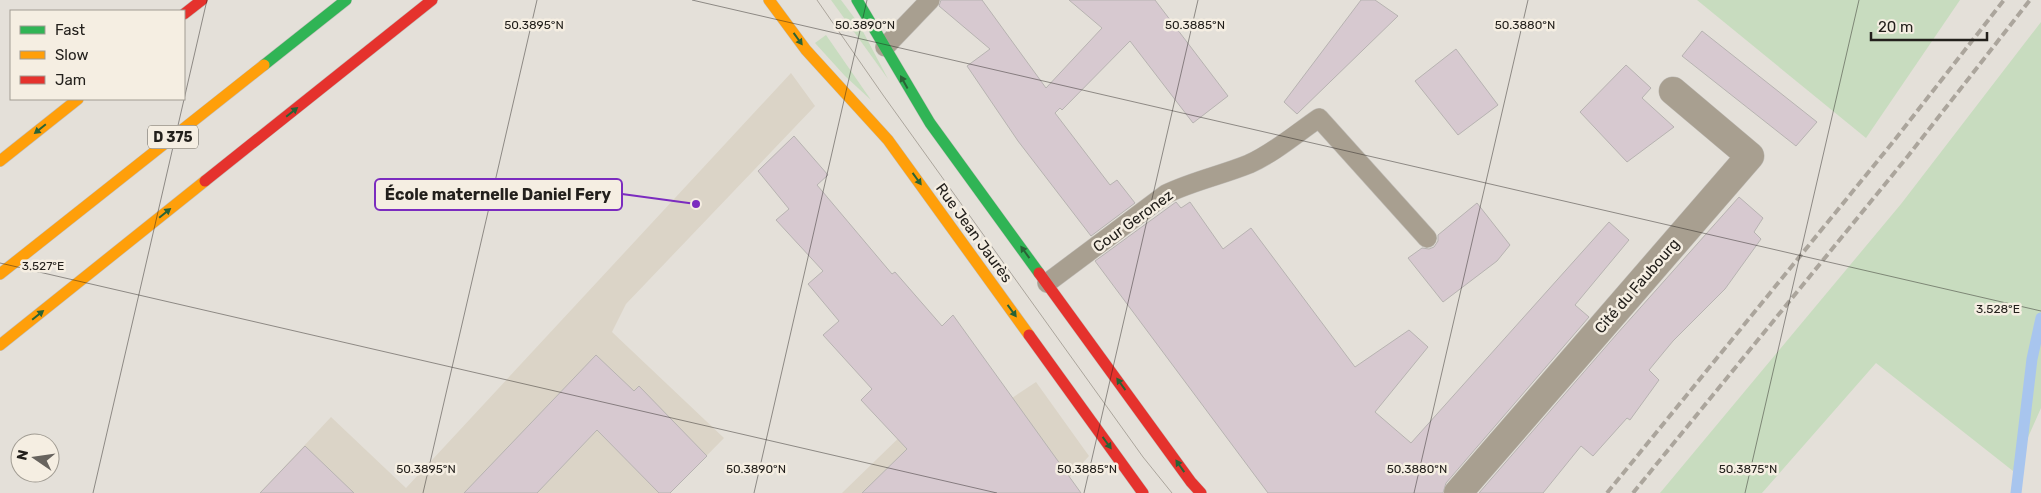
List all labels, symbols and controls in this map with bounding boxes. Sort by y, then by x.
legend [10,10,185,100]
scale bar [1871,10,1987,42]
text: 50.3895°N [504,18,564,32]
text: 50.3890°N [835,18,895,32]
text: 50.3885°N [1165,18,1225,32]
text: 50.3880°N [1495,18,1555,32]
text: 20 m [1878,18,1913,36]
text: Fast [55,21,85,39]
one-way arrow [793,33,803,46]
text: Slow [55,46,88,64]
text: Jam [55,71,86,89]
one-way arrow [900,74,908,89]
one-way arrow [285,106,298,117]
one-way arrow [34,124,47,135]
road number: D 375 [148,125,198,148]
one-way arrow [911,172,922,185]
callout: École maternelle Daniel Fery [375,179,622,210]
street label: Rue Jean Jaurès [932,180,1016,286]
text: École maternelle Daniel Fery [385,184,612,204]
street label: Cour Geronez [1089,186,1177,256]
one-way arrow [158,208,171,219]
street label: Cité du Faubourg [1591,235,1683,337]
one-way arrow [1020,245,1030,259]
text: 3.527°E [22,259,64,273]
text: 3.528°E [1976,302,2020,316]
one-way arrow [1007,304,1017,318]
one-way arrow [31,309,44,320]
one-way arrow [1115,378,1126,391]
north arrow [10,433,60,483]
one-way arrow [1102,436,1112,450]
text: N [13,448,32,462]
one-way arrow [1175,459,1185,473]
text: 50.3895°N [396,462,456,476]
text: 50.3890°N [726,462,786,476]
text: 50.3885°N [1057,462,1117,476]
text: 50.3880°N [1387,462,1447,476]
text: 50.3875°N [1719,462,1777,476]

